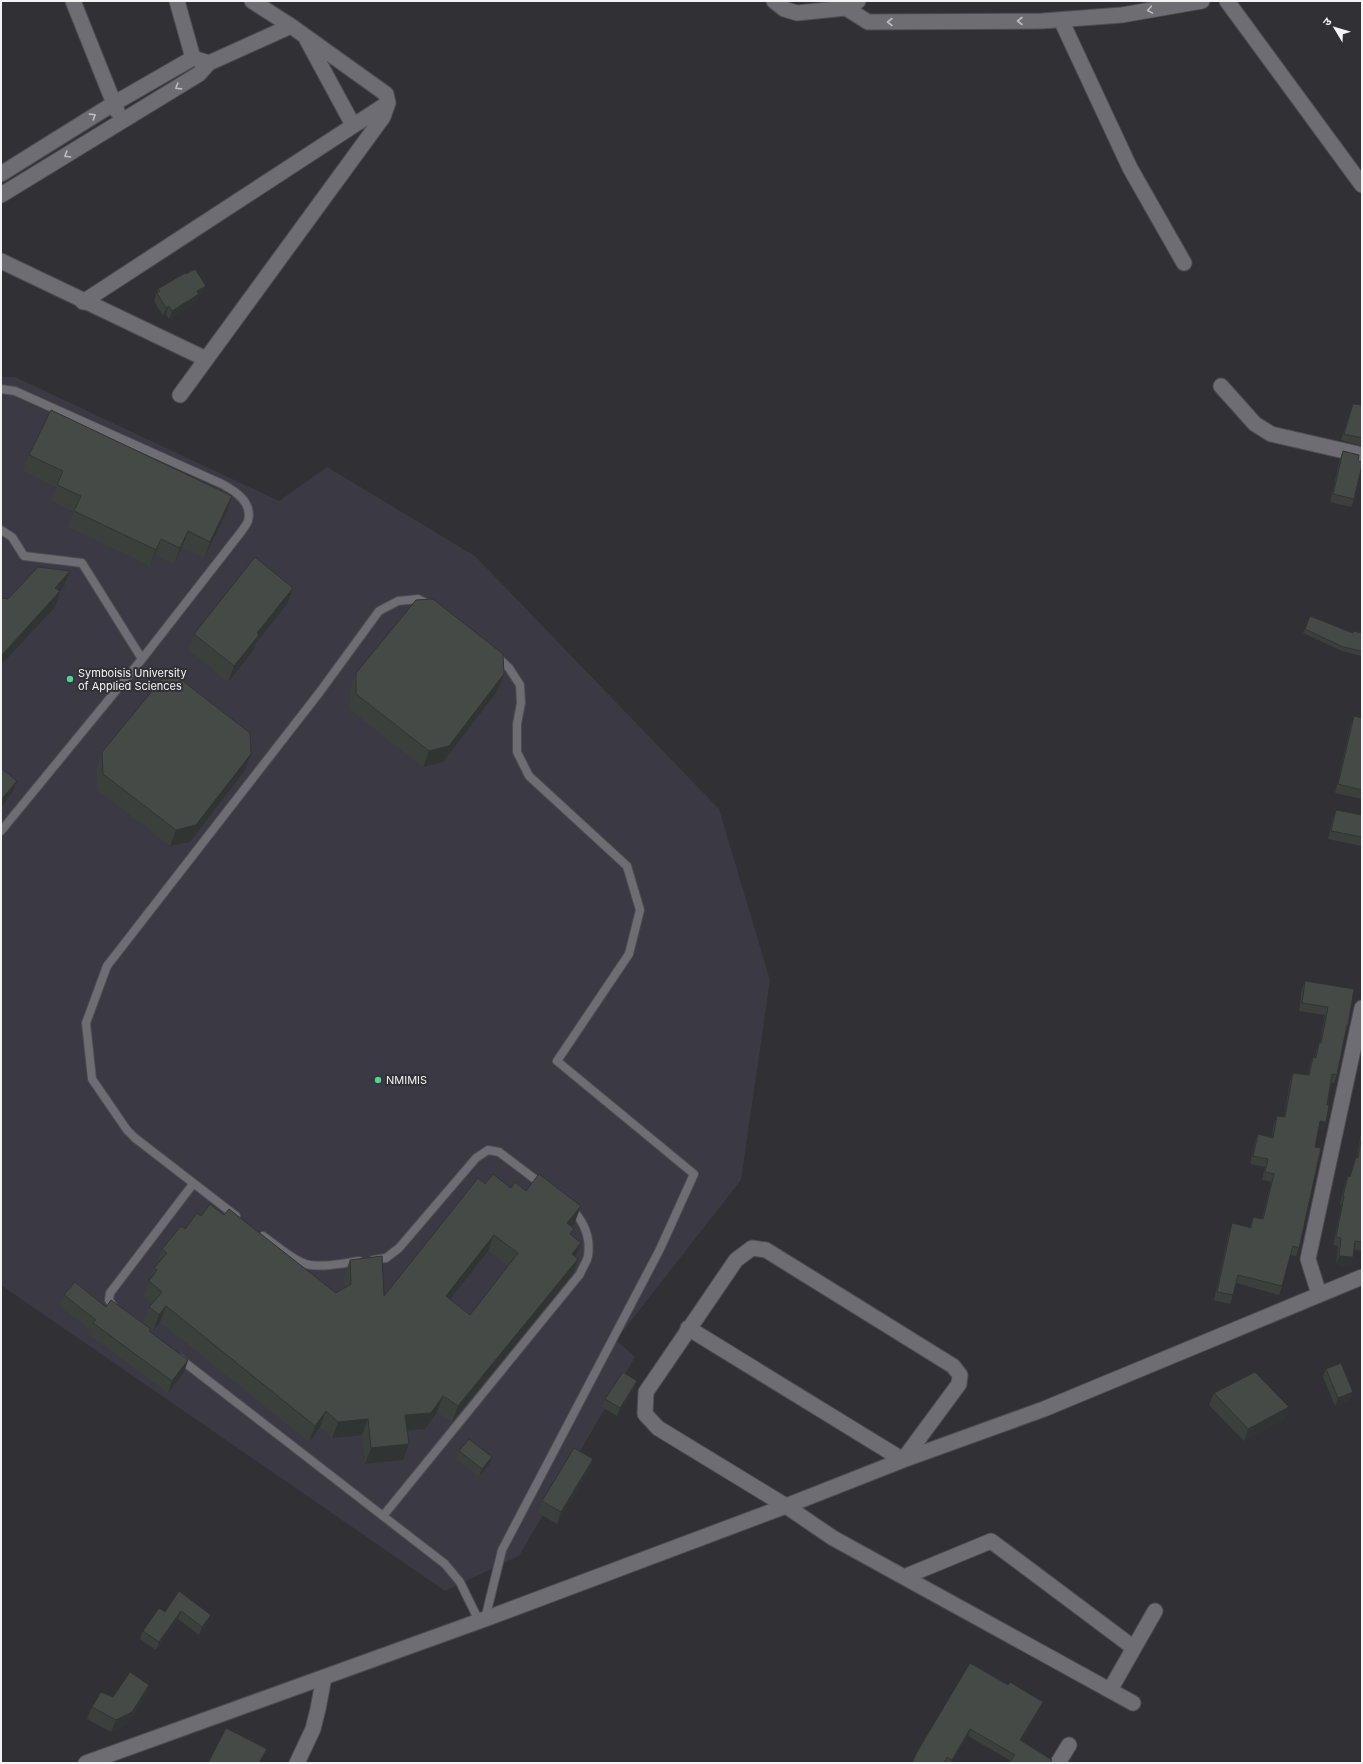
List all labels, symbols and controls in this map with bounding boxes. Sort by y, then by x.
one-way arrow [1147,5,1153,14]
north arrow [1315,8,1355,48]
text: उ [1320,15,1335,29]
one-way arrow [1017,17,1023,25]
one-way arrow [887,18,893,26]
one-way arrow [175,82,182,90]
one-way arrow [89,114,96,121]
one-way arrow [64,150,71,158]
place label: Symboisis University of Applied Sciences [78,666,187,693]
marker: Symboisis University of Applied Sciences [65,674,75,684]
place label: NMIMIS [386,1073,427,1087]
marker: NMIMIS [373,1075,383,1085]

